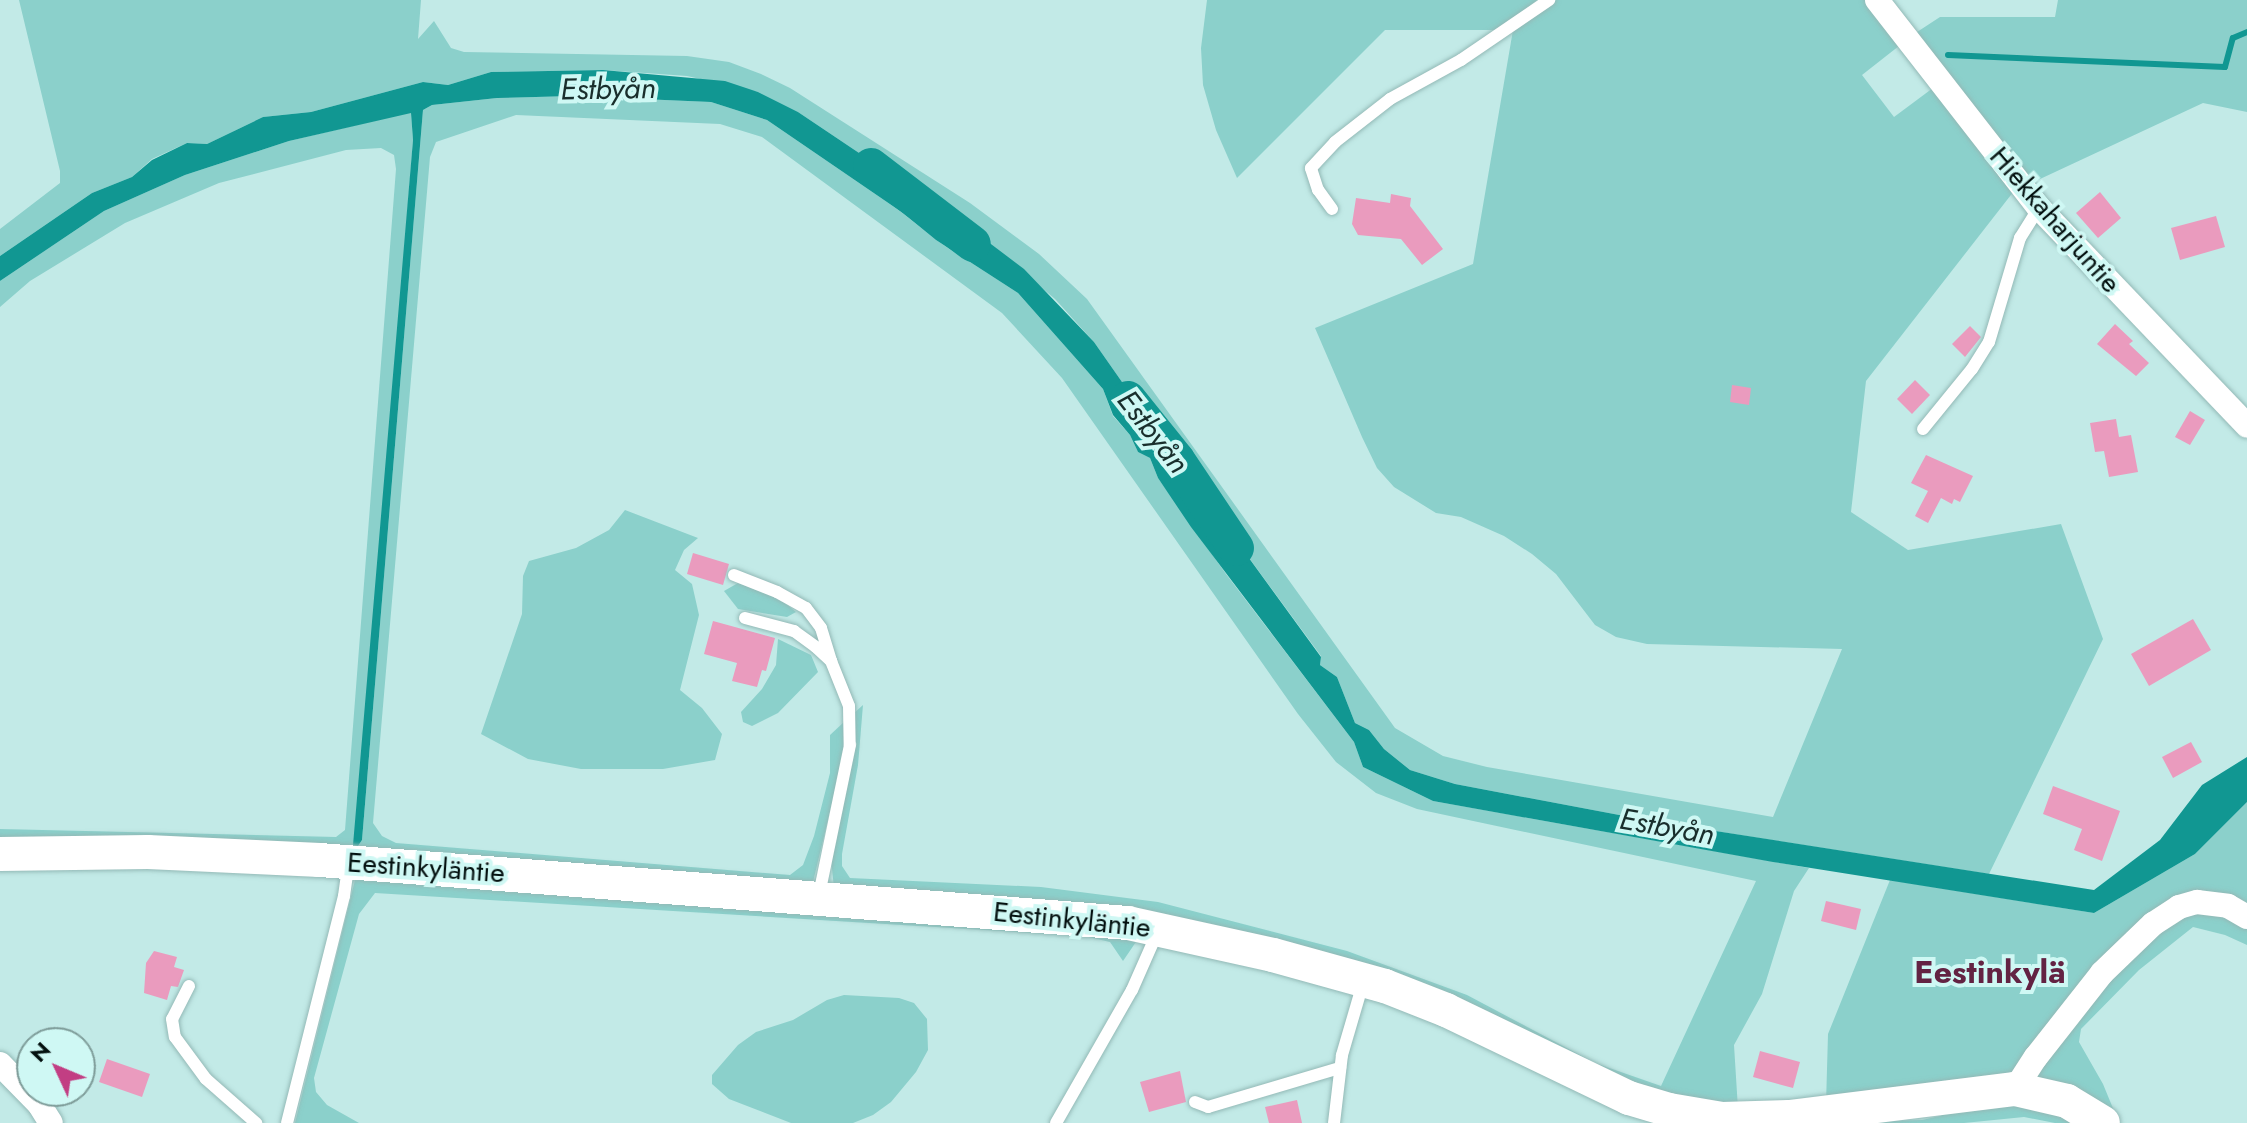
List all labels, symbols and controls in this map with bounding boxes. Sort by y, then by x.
water label: Estbyån [560,70,656,108]
street label: Hiekkaharjuntie [1982,140,2128,300]
water label: Estbyån [1109,383,1197,481]
water label: Estbyån [1617,801,1717,853]
street label: Eestinkyläntie [346,846,506,890]
street label: Eestinkyläntie [992,895,1152,945]
district label: Eestinkylä [1914,953,2066,991]
north arrow [16,1027,96,1107]
text: N [23,1034,58,1069]

